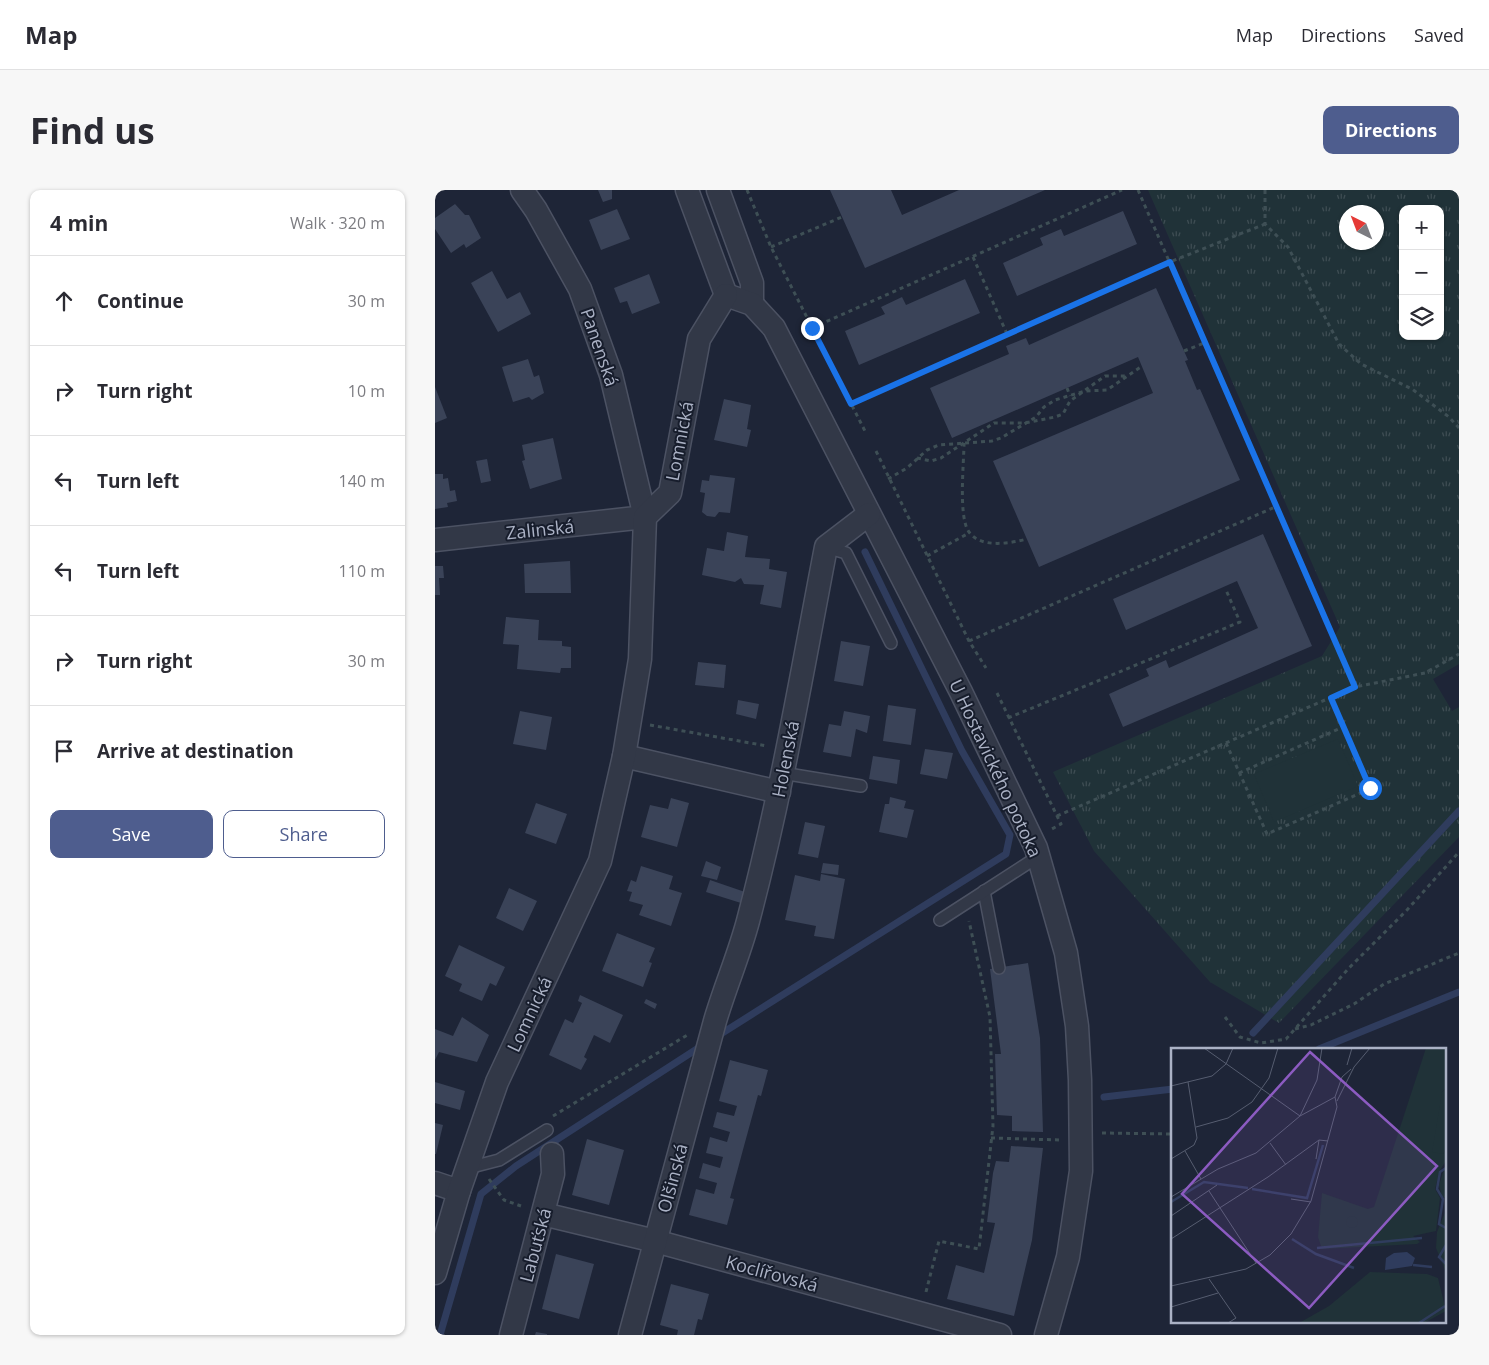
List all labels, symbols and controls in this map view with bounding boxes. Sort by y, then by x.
text: Map [25,18,77,51]
text: Map [1236,23,1273,47]
text: Directions [1301,23,1386,47]
text: Saved [1414,23,1464,47]
button: Directions [1323,106,1459,154]
text: Find us [30,107,155,154]
north arrow [1339,205,1384,250]
map controls [1399,205,1444,340]
button: + [1399,205,1444,250]
text: 4 min [50,209,108,237]
text: Walk · 320 m [290,212,385,234]
button: − [1399,250,1444,295]
icon: ahead [50,287,78,315]
text: Continue [97,288,184,314]
text: 30 m [348,290,385,312]
button: layers [1399,295,1444,340]
street label: Panenská [575,305,625,389]
route end [801,317,824,340]
icon: right [50,377,78,405]
text: Turn right [97,378,192,404]
text: 10 m [348,380,385,402]
street label: Lomnická [660,399,698,483]
icon: left [50,467,78,495]
text: Turn left [97,468,179,494]
text: 140 m [339,470,385,492]
street label: Zalinská [505,513,575,545]
icon: left [50,557,78,585]
text: Turn left [97,558,179,584]
text: 110 m [339,560,385,582]
icon: right [50,647,78,675]
text: Turn right [97,648,192,674]
text: 30 m [348,650,385,672]
street label: U Hostavického potoka [944,675,1048,861]
street label: Holenská [766,719,804,799]
icon: arrive [50,737,78,765]
text: Arrive at destination [97,738,294,764]
route start [1359,777,1382,800]
button: Save [50,810,213,858]
button: Share [223,810,385,858]
street label: Lomnická [501,972,557,1056]
inset map [1171,1048,1447,1322]
street label: Olšinská [651,1141,693,1215]
street label: Labuťská [514,1205,556,1285]
street label: Koclířovská [723,1249,821,1297]

